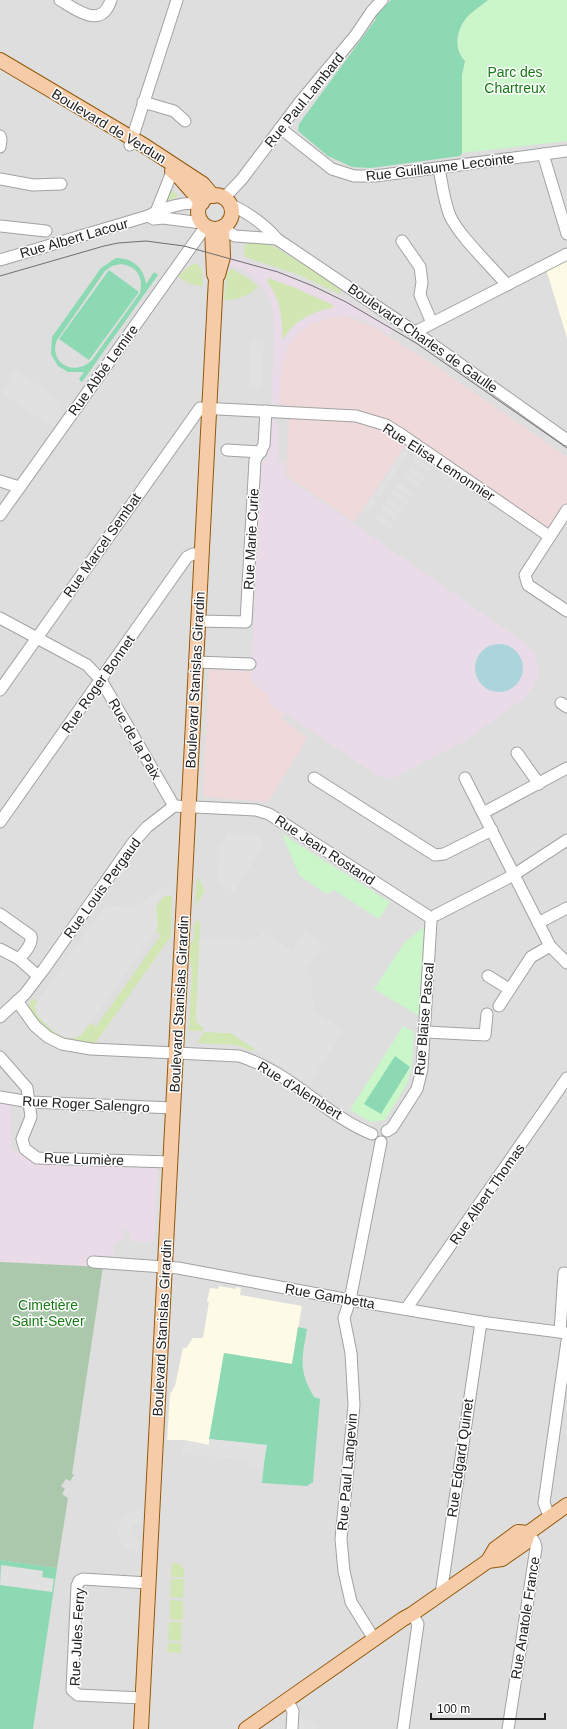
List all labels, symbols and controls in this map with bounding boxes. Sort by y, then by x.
street label: Rue Paul Lambard [261,50,347,150]
park label: Parc des Chartreux [484,64,546,96]
street label: Boulevard de Verdun [49,85,169,167]
street label: Rue Guillaume Lecointe [365,150,515,184]
street label: Rue Albert Lacour [18,215,130,261]
street label: Boulevard Charles de Gaulle [345,280,501,396]
street label: Rue Abbé Lemire [65,321,141,418]
street label: Rue Elisa Lemonnier [380,420,498,504]
street label: Rue Marie Curie [240,487,262,590]
street label: Rue Marcel Sembat [60,490,144,600]
street label: Boulevard Stanislas Girardin [182,591,208,769]
street label: Rue Roger Bonnet [58,632,138,736]
street label: Rue de la Paix [105,696,165,782]
street label: Rue Jean Rostand [272,812,378,888]
street label: Rue Louis Pergaud [60,835,144,941]
street label: Boulevard Stanislas Girardin [166,915,192,1093]
street label: Rue Blaise Pascal [411,962,437,1076]
street label: Rue d'Alembert [255,1058,345,1122]
street label: Rue Roger Salengro [22,1093,150,1115]
street label: Rue Albert Thomas [446,1140,528,1248]
street label: Rue Lumière [44,1150,125,1168]
street label: Boulevard Stanislas Girardin [149,1239,175,1417]
street label: Rue Gambetta [284,1280,376,1312]
park label: Cimetière Saint-Sever [11,1297,85,1329]
street label: Rue Edgard Quinet [444,1397,476,1518]
street label: Rue Paul Langevin [334,1412,360,1532]
street label: Rue Anatole France [507,1555,543,1680]
street label: Rue Jules Ferry [66,1587,88,1687]
scale bar [431,1695,545,1721]
text: 100 m [437,1702,470,1716]

